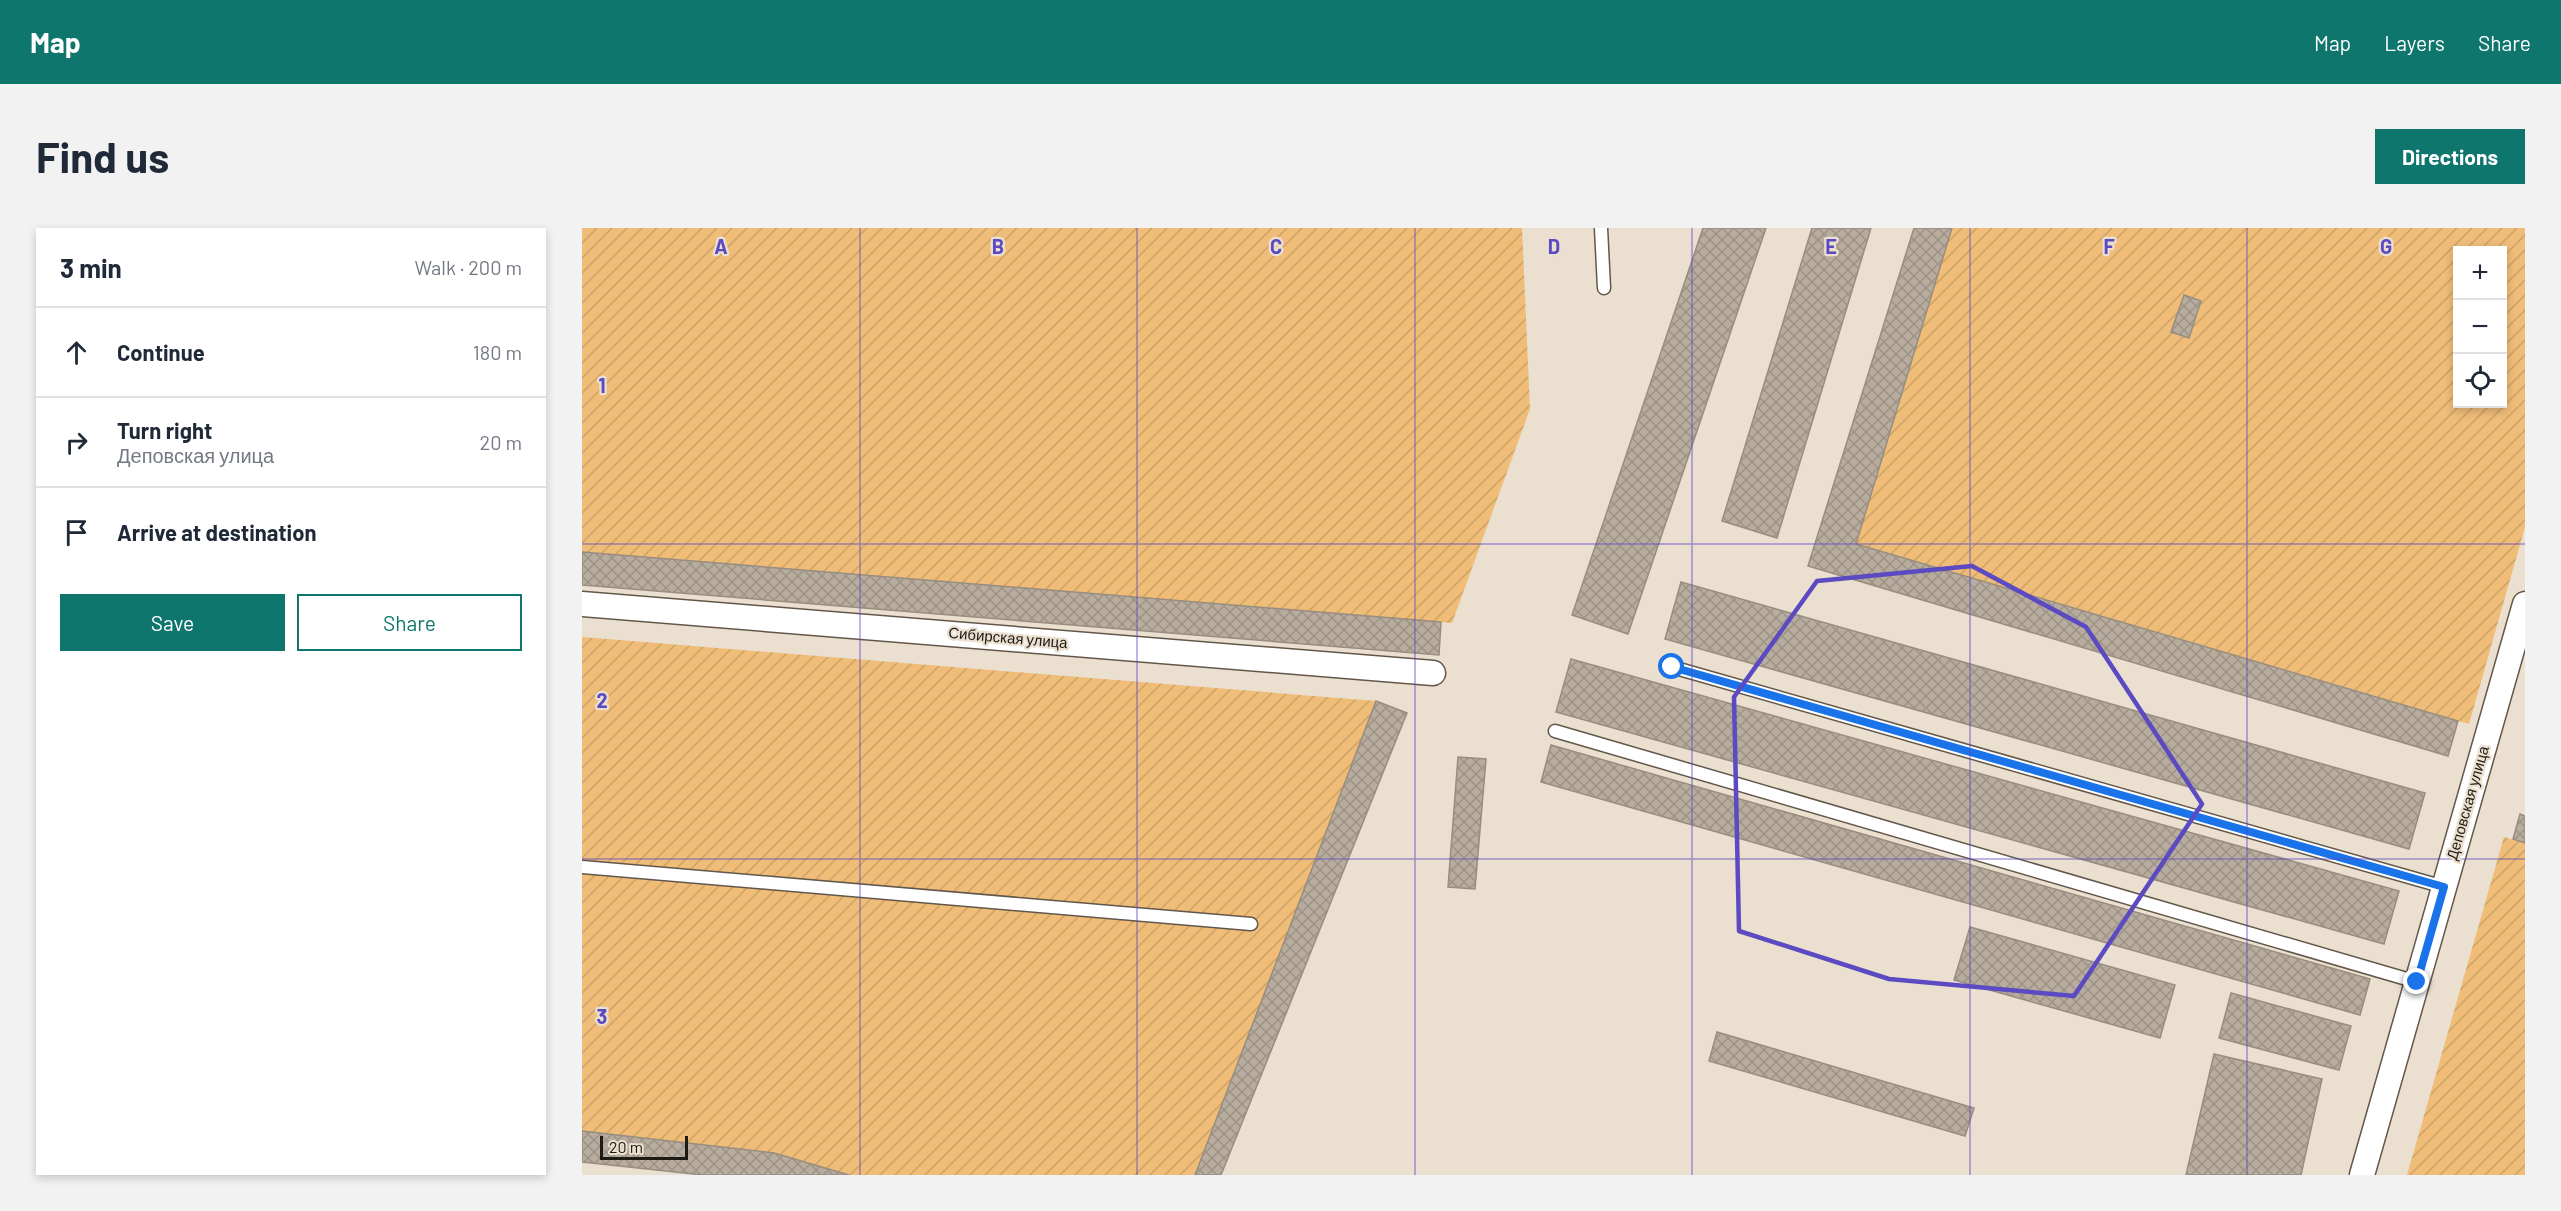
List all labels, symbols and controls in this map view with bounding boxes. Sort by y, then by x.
text: Map [30,25,81,59]
text: Map [2314,30,2351,55]
text: Layers [2384,30,2445,55]
text: Share [2478,30,2531,55]
button: Directions [2375,129,2525,184]
text: Find us [36,131,169,181]
text: A [714,234,728,258]
text: B [992,234,1004,258]
text: C [1270,234,1282,258]
text: D [1548,234,1560,258]
text: E [1825,234,1837,258]
text: F [2103,234,2115,258]
text: G [2380,234,2392,258]
map controls [2453,246,2507,408]
button: + [2453,246,2507,300]
text: 3 min [60,252,122,283]
text: Walk · 200 m [414,255,522,279]
button: − [2453,300,2507,354]
icon: ahead [60,336,93,369]
text: Continue [117,339,205,365]
text: 180 m [473,340,522,364]
button: locate [2453,354,2507,408]
text: 1 [598,373,606,397]
text: Turn right [117,417,212,443]
icon: right [60,426,93,459]
text: 20 m [479,430,522,454]
text: Деповская улица [117,443,274,467]
icon: arrive [60,516,93,549]
text: Arrive at destination [117,519,316,545]
button: Save [60,594,285,651]
button: Share [297,594,522,651]
street label: Сибирская улица [948,623,1069,651]
route start [1658,653,1684,679]
text: 2 [596,688,608,712]
street label: Деповская улица [2442,743,2492,862]
route end [2403,968,2429,994]
text: 3 [597,1004,607,1028]
scale bar [600,1133,688,1160]
text: 20 m [609,1137,643,1156]

